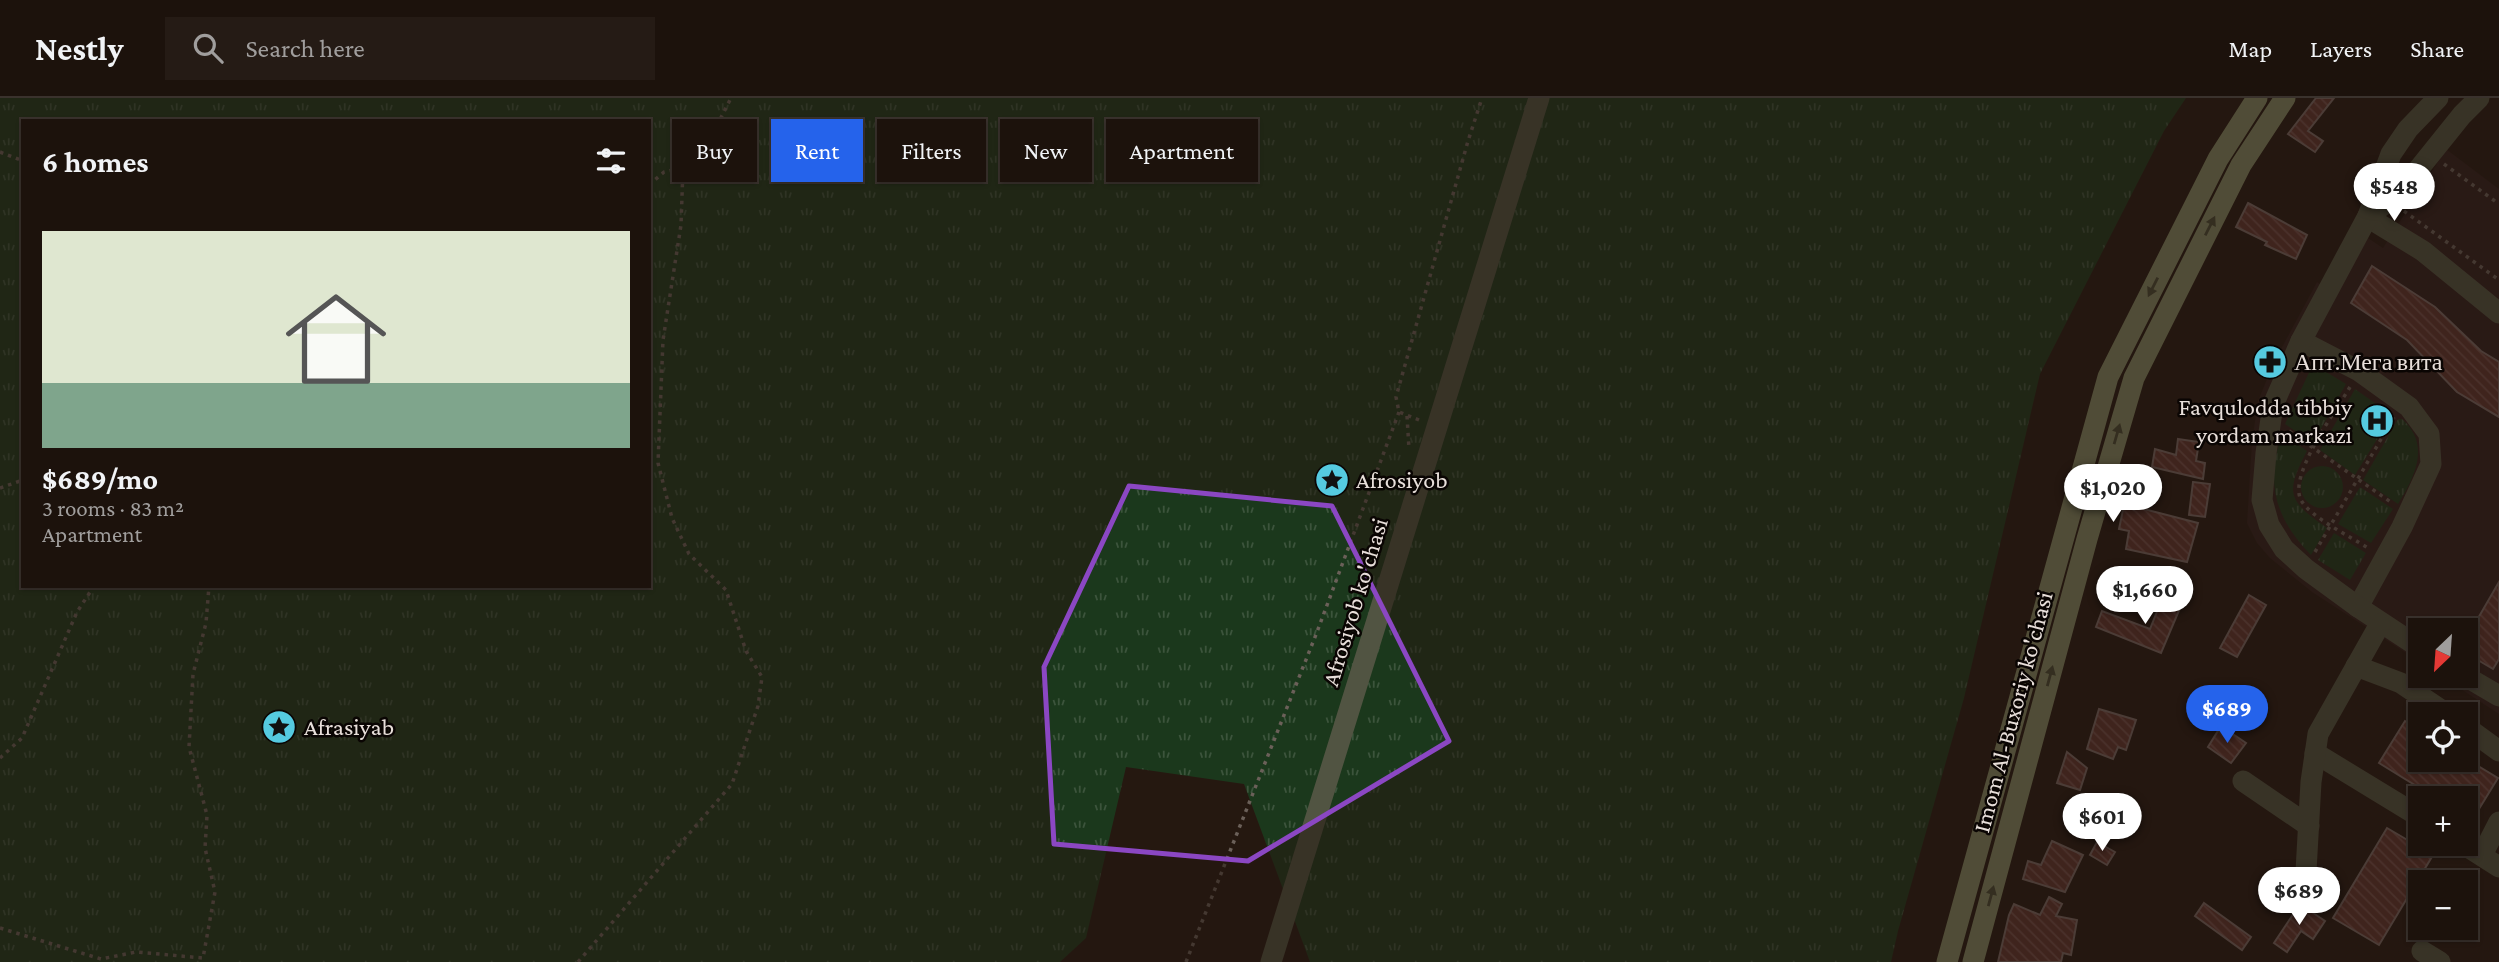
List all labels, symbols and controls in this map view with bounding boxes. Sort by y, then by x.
search box [165,17,655,80]
icon: search [189,29,227,67]
text: Nestly [35,30,123,67]
text: Search here [245,34,365,63]
text: Map [2228,35,2272,62]
text: Layers [2310,35,2372,62]
text: Share [2410,35,2464,62]
chip: Buy [672,119,757,182]
chip: Rent [771,119,863,182]
chip: Filters [877,119,986,182]
chip: New [1000,119,1092,182]
chip: Apartment [1106,119,1258,182]
icon: filters [592,142,630,180]
text: 6 homes [42,145,149,178]
pin: $548 [2353,164,2435,223]
text: $548 [2370,173,2418,199]
one-way arrow [2203,216,2215,236]
icon: home [273,276,399,402]
one-way arrow [2148,277,2160,297]
pharmacy icon: Апт.Мега вита [2251,343,2289,381]
place label: Апт.Мега вита [2294,348,2443,375]
place label: Favqulodda tibbiy yordam markazi [2179,393,2353,448]
hospital icon: Favqulodda tibbiy yordam markazi [2358,402,2396,440]
one-way arrow [2113,423,2123,444]
place icon: Afrosiyob [1313,461,1351,499]
text: $689/mo [42,462,158,495]
pin: $1,020 [2056,464,2170,524]
place label: Afrosiyob [1356,466,1447,493]
text: $1,020 [2080,474,2146,500]
text: 3 rooms · 83 m² [42,495,184,521]
street label: Afrosiyob ko'chasi [1316,515,1393,689]
text: Apartment [42,521,142,547]
pin: $1,660 [2088,566,2202,626]
text: $1,660 [2112,576,2178,602]
street label: Imom Al-Buxoriy ko'chasi [1967,589,2058,835]
north arrow [2408,618,2478,688]
map controls [2408,618,2478,940]
one-way arrow [2045,665,2056,687]
pin: $689 [2186,686,2268,745]
text: $689 [2202,695,2252,721]
button: locate [2408,702,2478,772]
place icon: Afrasiyab [260,708,298,746]
place label: Afrasiyab [304,713,394,740]
button: + [2408,786,2478,856]
pin: $601 [2061,794,2143,853]
text: $601 [2079,803,2125,829]
pin: $689 [2258,868,2340,927]
button: − [2408,870,2478,940]
text: $689 [2274,877,2324,903]
one-way arrow [1986,885,1996,906]

